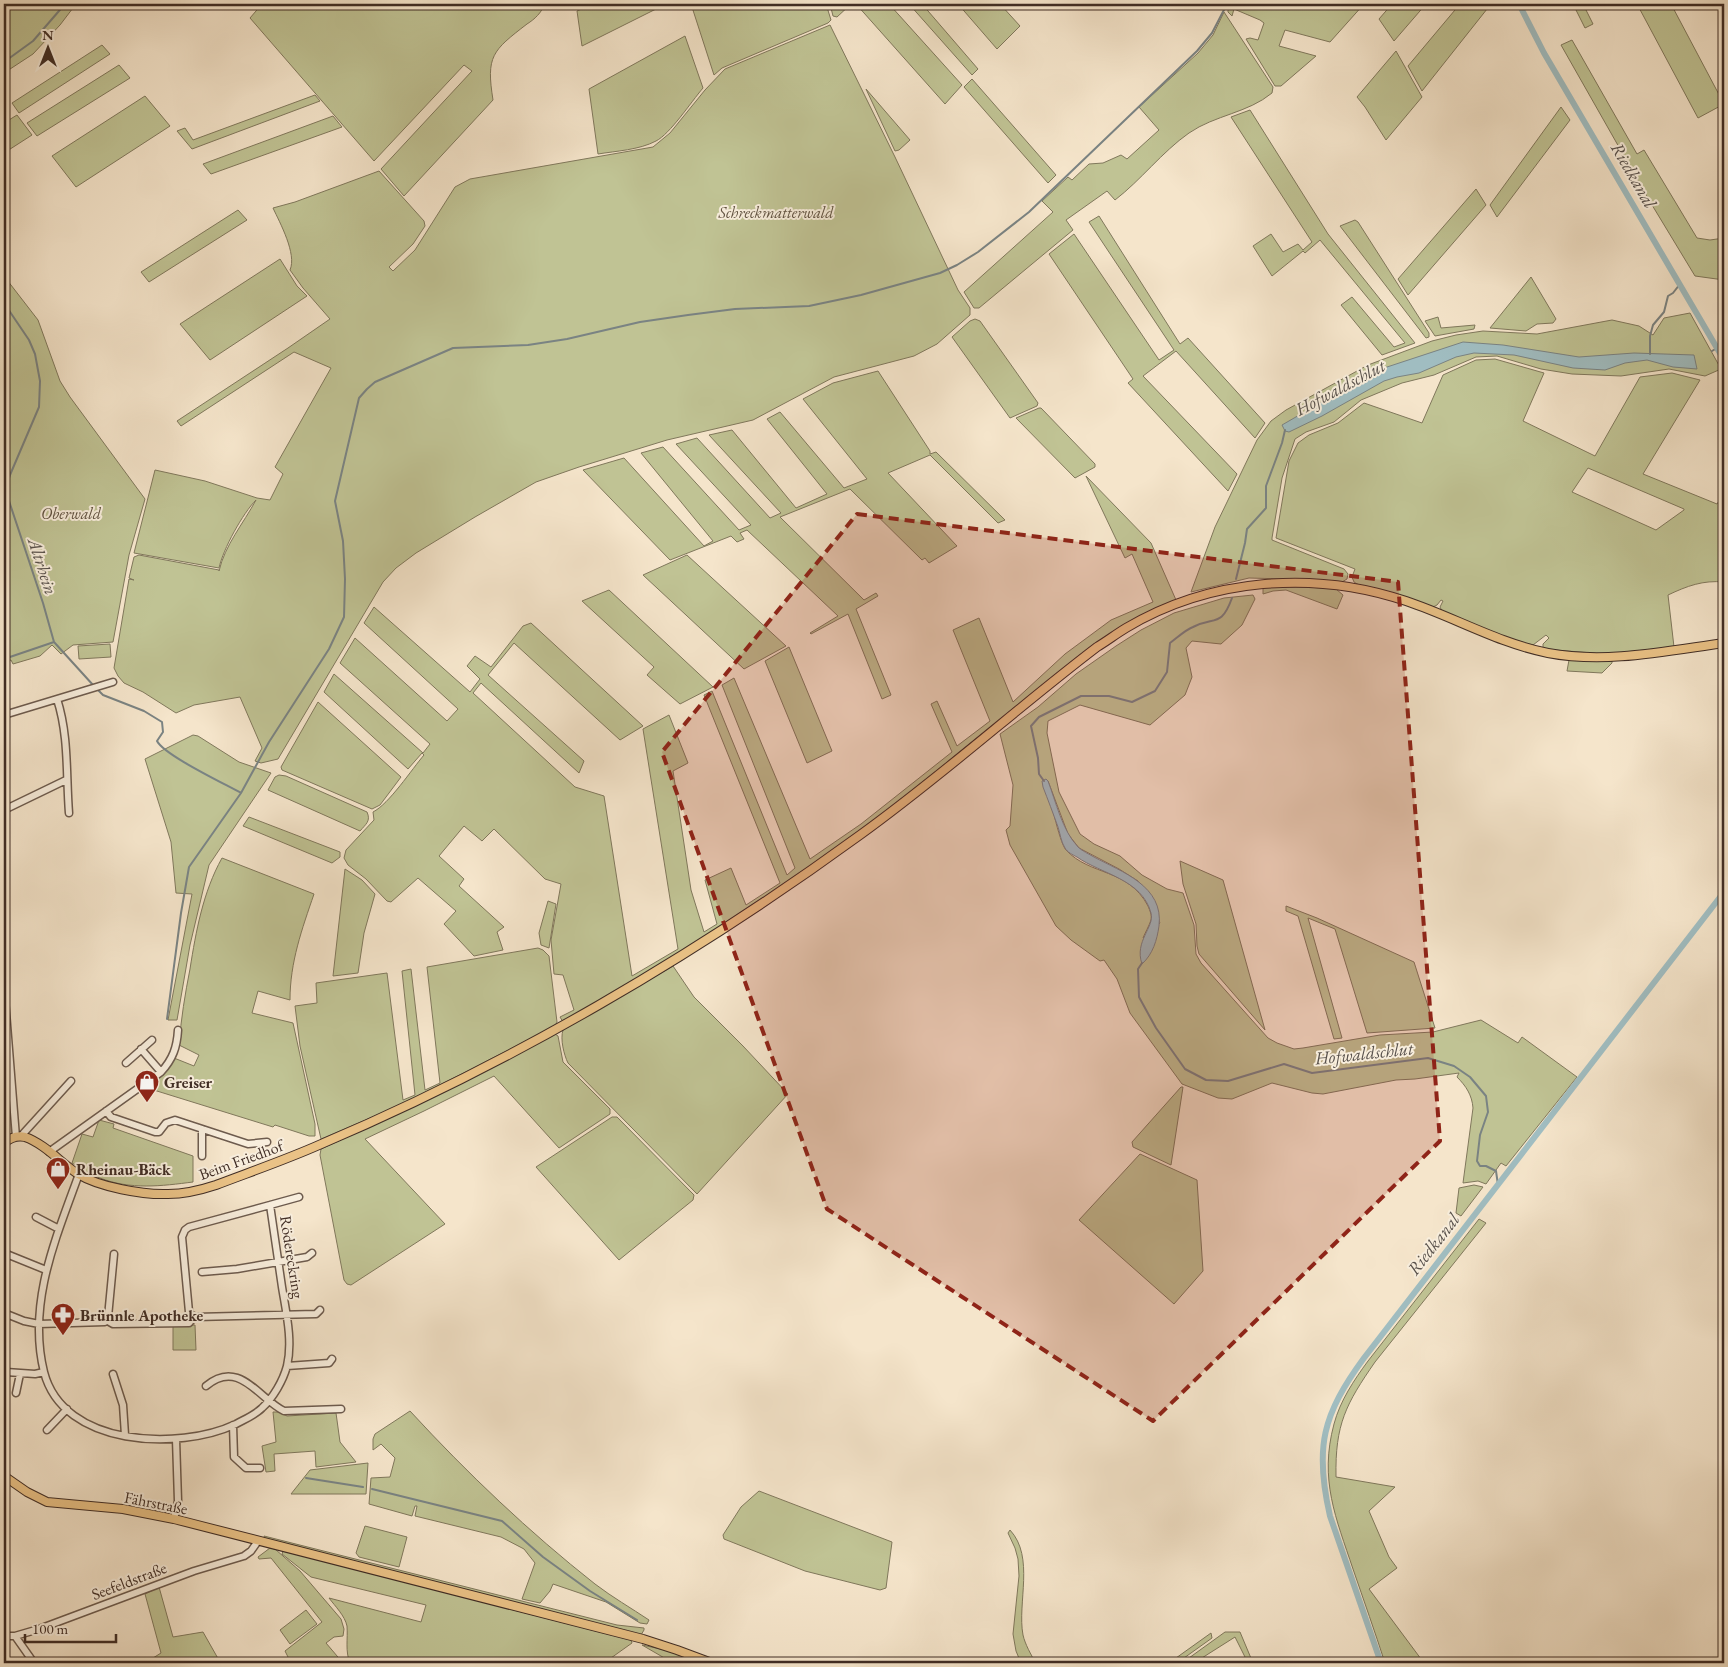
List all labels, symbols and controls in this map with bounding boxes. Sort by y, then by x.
north arrow [22,22,72,72]
text: N [42,26,54,44]
water label: Riedkanal [1606,138,1662,213]
park label: Schreckmatterwald [717,202,834,223]
water label: Hofwaldschlut [1290,353,1390,422]
park label: Oberwald [41,503,102,524]
water label: Altrhein [22,533,63,597]
water label: Hofwaldschlut [1313,1036,1415,1071]
shop icon: Greiser [134,1069,160,1103]
place label: Greiser [164,1072,213,1093]
street label: Beim Friedhof [196,1134,288,1185]
shop icon: Rheinau-Bäck [45,1156,71,1190]
place label: Rheinau-Bäck [76,1159,171,1180]
water label: Riedkanal [1402,1208,1465,1280]
street label: Rödereckring [275,1214,309,1301]
pharmacy icon: Brünnle Apotheke [50,1302,76,1336]
place label: Brünnle Apotheke [80,1305,204,1326]
street label: Fährstraße [123,1487,189,1519]
street label: Seefeldstraße [88,1557,170,1605]
scale bar [25,1612,116,1644]
text: 100 m [32,1619,69,1638]

